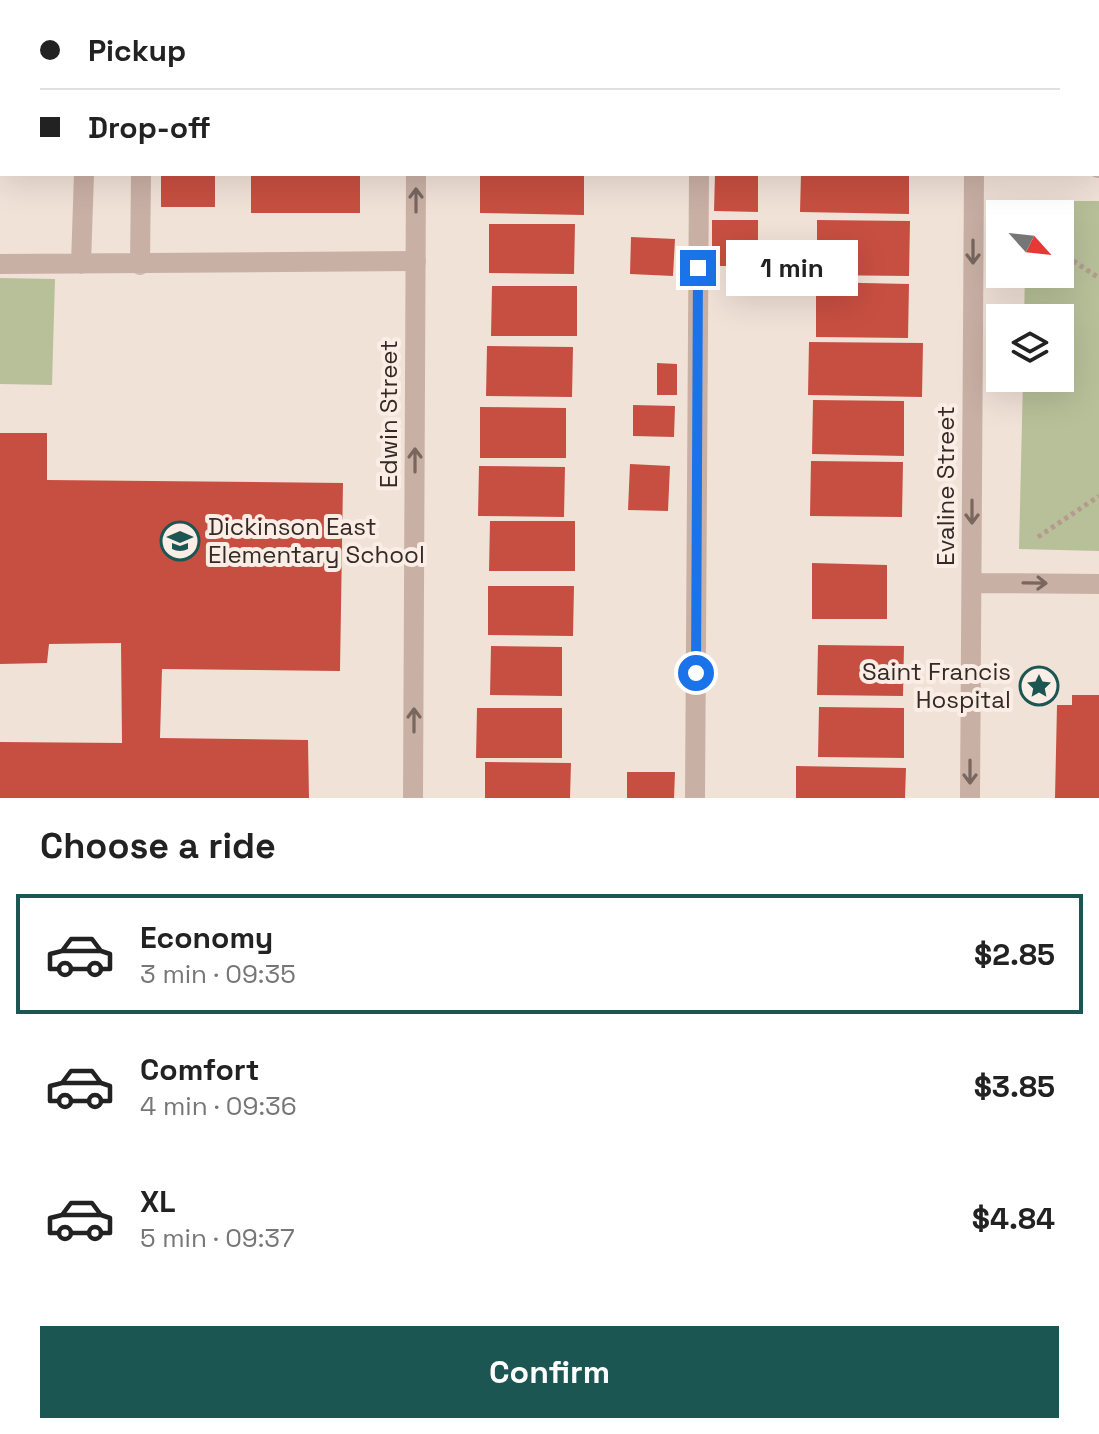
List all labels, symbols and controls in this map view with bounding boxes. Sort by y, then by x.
text: Pickup [88,31,186,70]
text: Drop-off [88,108,211,147]
one-way arrow [408,187,424,214]
north arrow [986,200,1074,288]
map controls [986,200,1074,392]
one-way arrow [965,238,981,265]
callout: 1 min [726,240,858,296]
route end [680,250,716,286]
text: 1 min [760,251,824,285]
button: layers [986,304,1074,392]
street label: Edwin Street [373,340,404,488]
street label: Evaline Street [930,406,961,566]
one-way arrow [407,447,423,474]
one-way arrow [964,498,980,525]
place label: Dickinson East Elementary School [208,511,425,570]
school or university icon: Dickinson East Elementary School [159,520,201,562]
one-way arrow [1021,575,1048,591]
route start [678,655,714,691]
place label: Saint Francis Hospital [862,656,1011,715]
place icon: Saint Francis Hospital [1018,665,1060,707]
one-way arrow [406,707,422,734]
one-way arrow [963,758,978,785]
text: Choose a ride [40,823,276,869]
icon: car [44,918,116,990]
text: Economy [140,918,273,957]
text: $2.85 [974,935,1055,974]
text: 3 min · 09:35 [140,957,296,991]
icon: car [44,1050,116,1122]
text: Comfort [140,1050,259,1089]
text: $3.85 [974,1067,1055,1106]
text: 4 min · 09:36 [140,1089,297,1123]
icon: car [44,1182,116,1254]
text: XL [140,1182,176,1221]
text: $4.84 [972,1199,1055,1238]
text: 5 min · 09:37 [140,1221,295,1255]
button: Confirm [40,1326,1059,1418]

